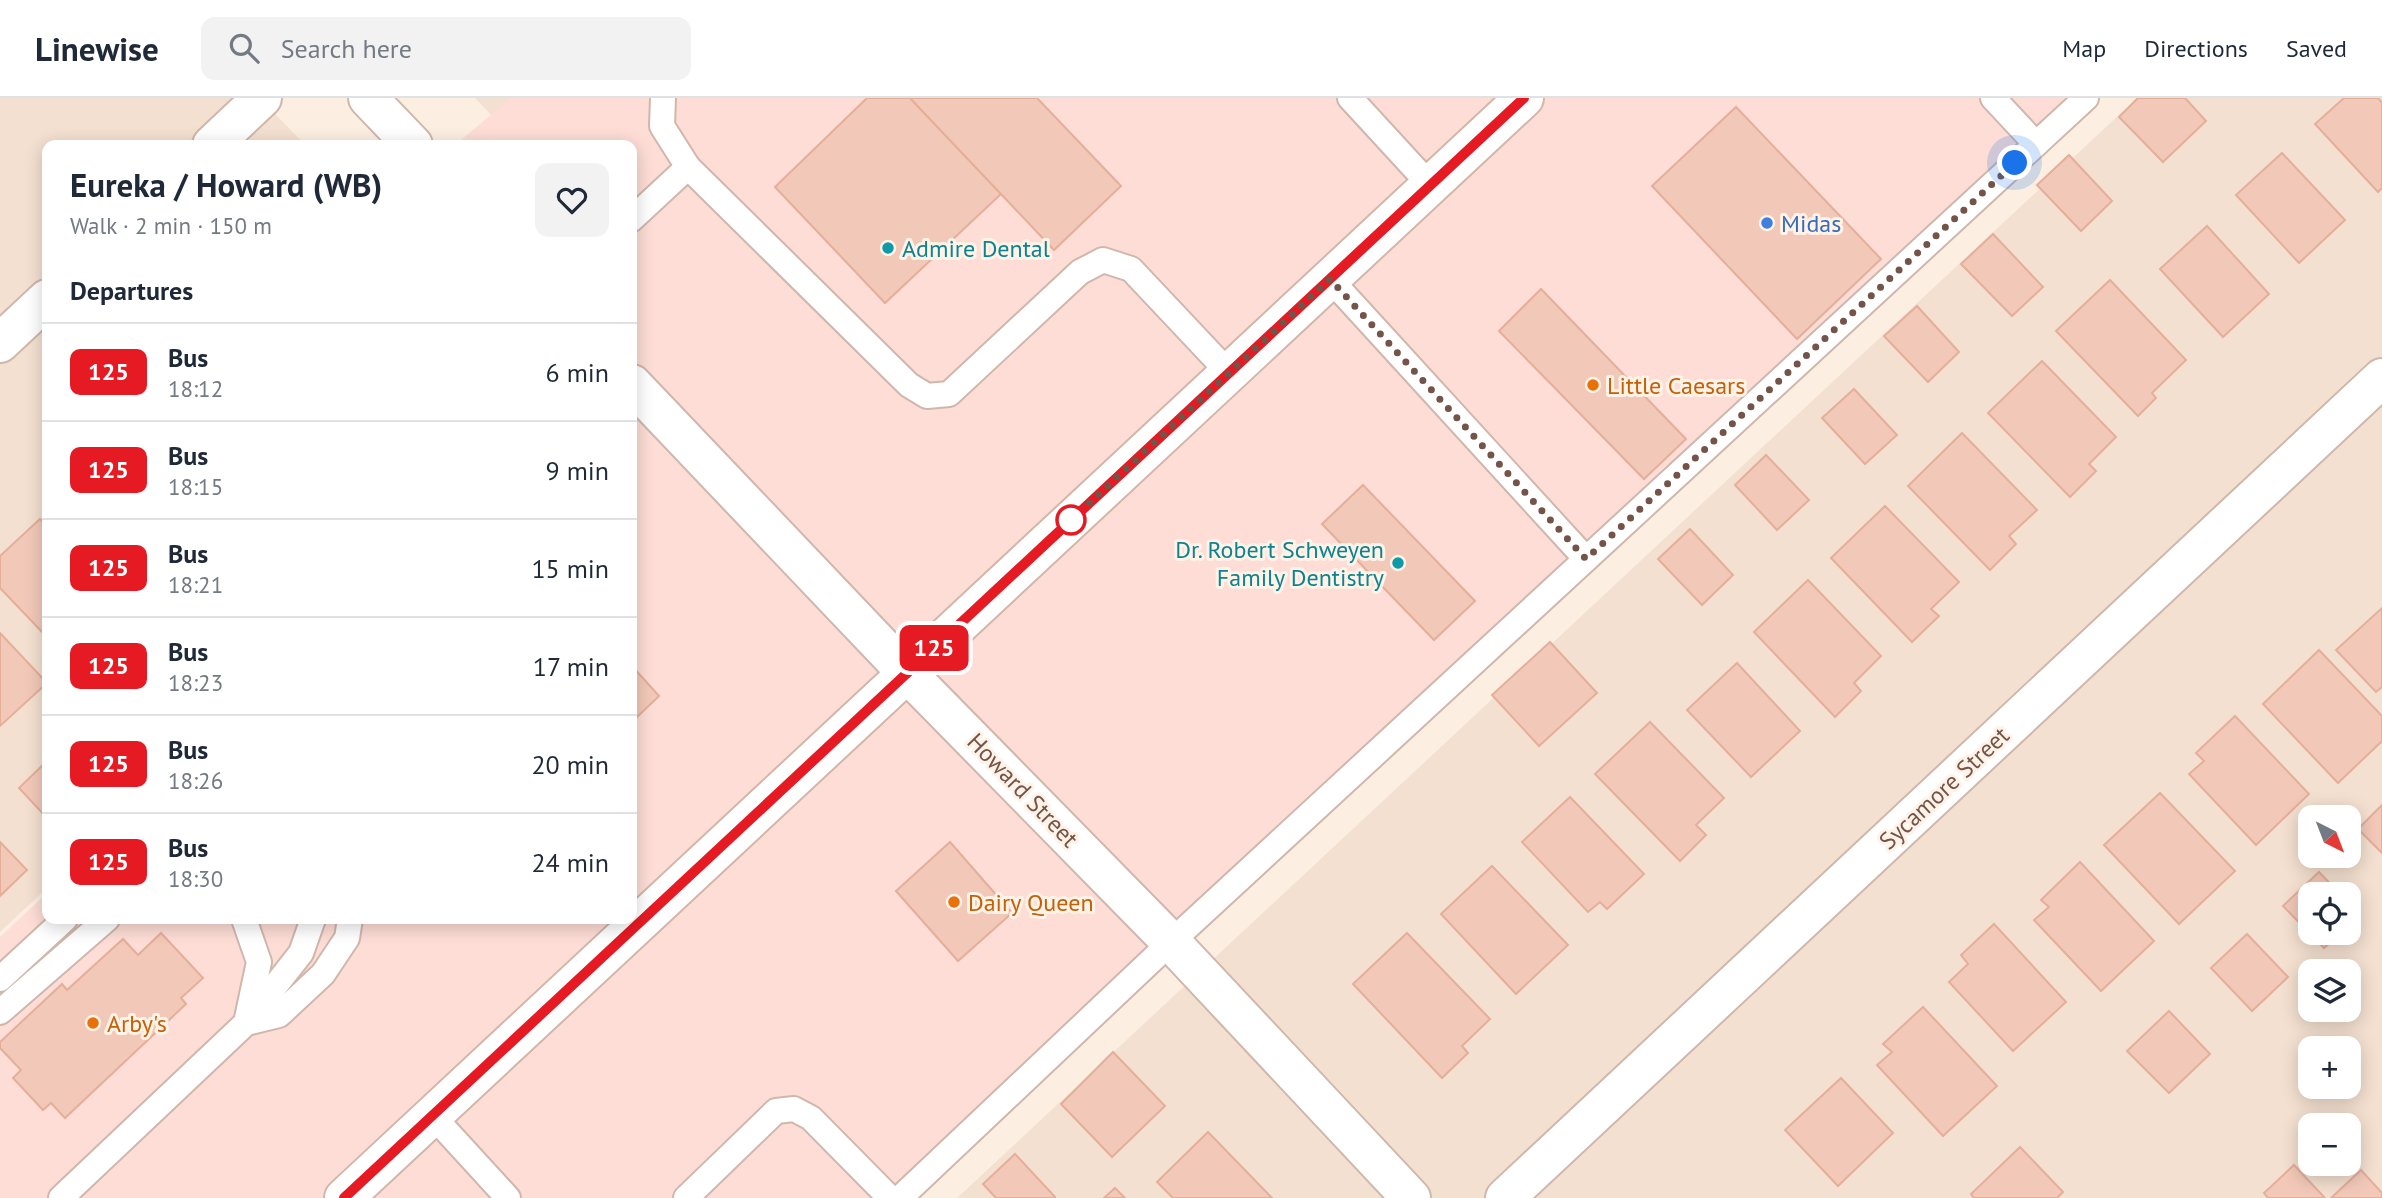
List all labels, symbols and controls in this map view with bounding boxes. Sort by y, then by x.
search box [201,17,691,80]
text: Linewise [35,27,159,70]
icon: search [225,29,263,67]
text: Search here [281,32,412,65]
text: Map [2062,33,2106,64]
text: Directions [2144,33,2248,64]
text: Saved [2286,33,2347,64]
your location [1997,145,2032,180]
text: Eureka / Howard (WB) [70,163,382,206]
button: heart [535,163,609,237]
place label: Midas [1781,208,1841,239]
text: Walk · 2 min · 150 m [70,211,272,240]
marker: Midas [1759,215,1775,231]
place label: Admire Dental [902,233,1050,264]
marker: Admire Dental [880,240,896,256]
text: Departures [70,274,193,307]
text: Bus [168,341,208,374]
text: 125 [88,356,129,387]
text: 6 min [546,356,609,389]
place label: Little Caesars [1607,370,1745,401]
text: 18:12 [168,374,223,403]
marker: Little Caesars [1585,377,1601,393]
text: Bus [168,439,208,472]
text: 125 [88,454,129,485]
text: 9 min [546,454,609,487]
text: 18:15 [168,472,223,501]
unlabelled marker [1056,505,1086,535]
place label: Dr. Robert Schweyen Family Dentistry [1175,534,1384,593]
text: Bus [168,537,208,570]
text: 125 [88,552,129,583]
text: 15 min [531,552,609,585]
marker: Dr. Robert Schweyen Family Dentistry [1390,555,1406,571]
text: 18:21 [168,570,223,599]
line badge: 125 [894,625,974,671]
text: 125 [914,632,954,663]
text: Bus [168,635,208,668]
text: 125 [88,650,129,681]
text: 17 min [533,650,609,683]
text: 18:23 [168,668,223,697]
street label: Sycamore Street [1872,720,2016,856]
street label: Howard Street [961,726,1085,854]
text: Bus [168,733,208,766]
text: 125 [88,748,129,779]
text: 20 min [531,748,609,781]
text: 18:26 [168,766,223,795]
north arrow [2298,805,2361,868]
map controls [2298,805,2361,1176]
text: Bus [168,831,208,864]
text: 125 [88,846,129,877]
text: 24 min [531,846,609,879]
text: 18:30 [168,864,223,893]
button: locate [2298,882,2361,945]
place label: Dairy Queen [968,887,1094,918]
marker: Dairy Queen [946,894,962,910]
button: layers [2298,959,2361,1022]
place label: Arby's [107,1008,167,1039]
marker: Arby's [85,1015,101,1031]
button: + [2298,1036,2361,1099]
button: − [2298,1113,2361,1176]

